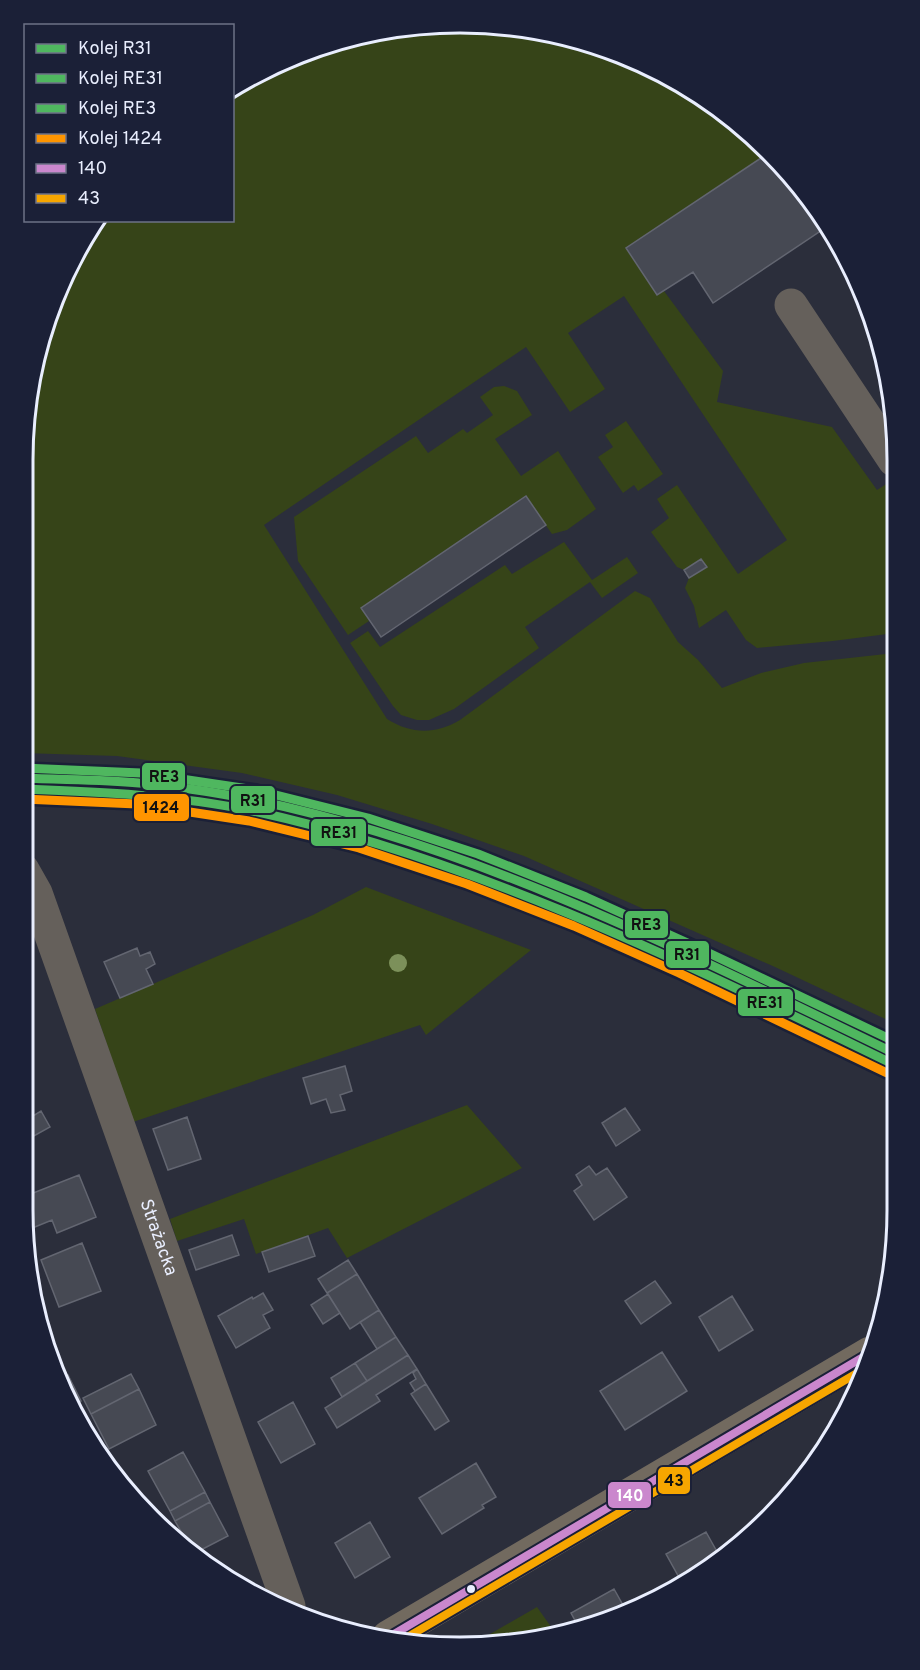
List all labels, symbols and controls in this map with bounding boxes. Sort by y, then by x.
legend [24,24,234,222]
text: Kolej R31 [78,38,152,61]
text: Kolej RE31 [78,68,163,91]
text: Kolej RE3 [78,98,156,121]
text: Kolej 1424 [78,128,162,151]
text: 140 [78,158,107,181]
text: 43 [78,188,100,211]
line badge: RE3 [141,762,186,791]
text: RE3 [149,768,179,788]
line badge: R31 [230,785,276,814]
text: R31 [240,792,266,812]
line badge: 1424 [133,793,190,822]
text: 1424 [143,799,179,819]
line badge: RE31 [310,818,367,847]
text: RE31 [321,824,357,844]
line badge: RE3 [624,910,669,939]
text: RE3 [631,916,661,936]
line badge: R31 [665,940,710,969]
text: R31 [674,946,700,966]
line badge: RE31 [737,988,794,1017]
text: RE31 [747,994,783,1014]
street label: Strażacka [134,1196,182,1279]
line badge: 43 [657,1466,691,1495]
text: 43 [664,1472,684,1492]
line badge: 140 [607,1481,652,1509]
text: 140 [616,1487,644,1507]
unlabelled marker [465,1583,477,1595]

